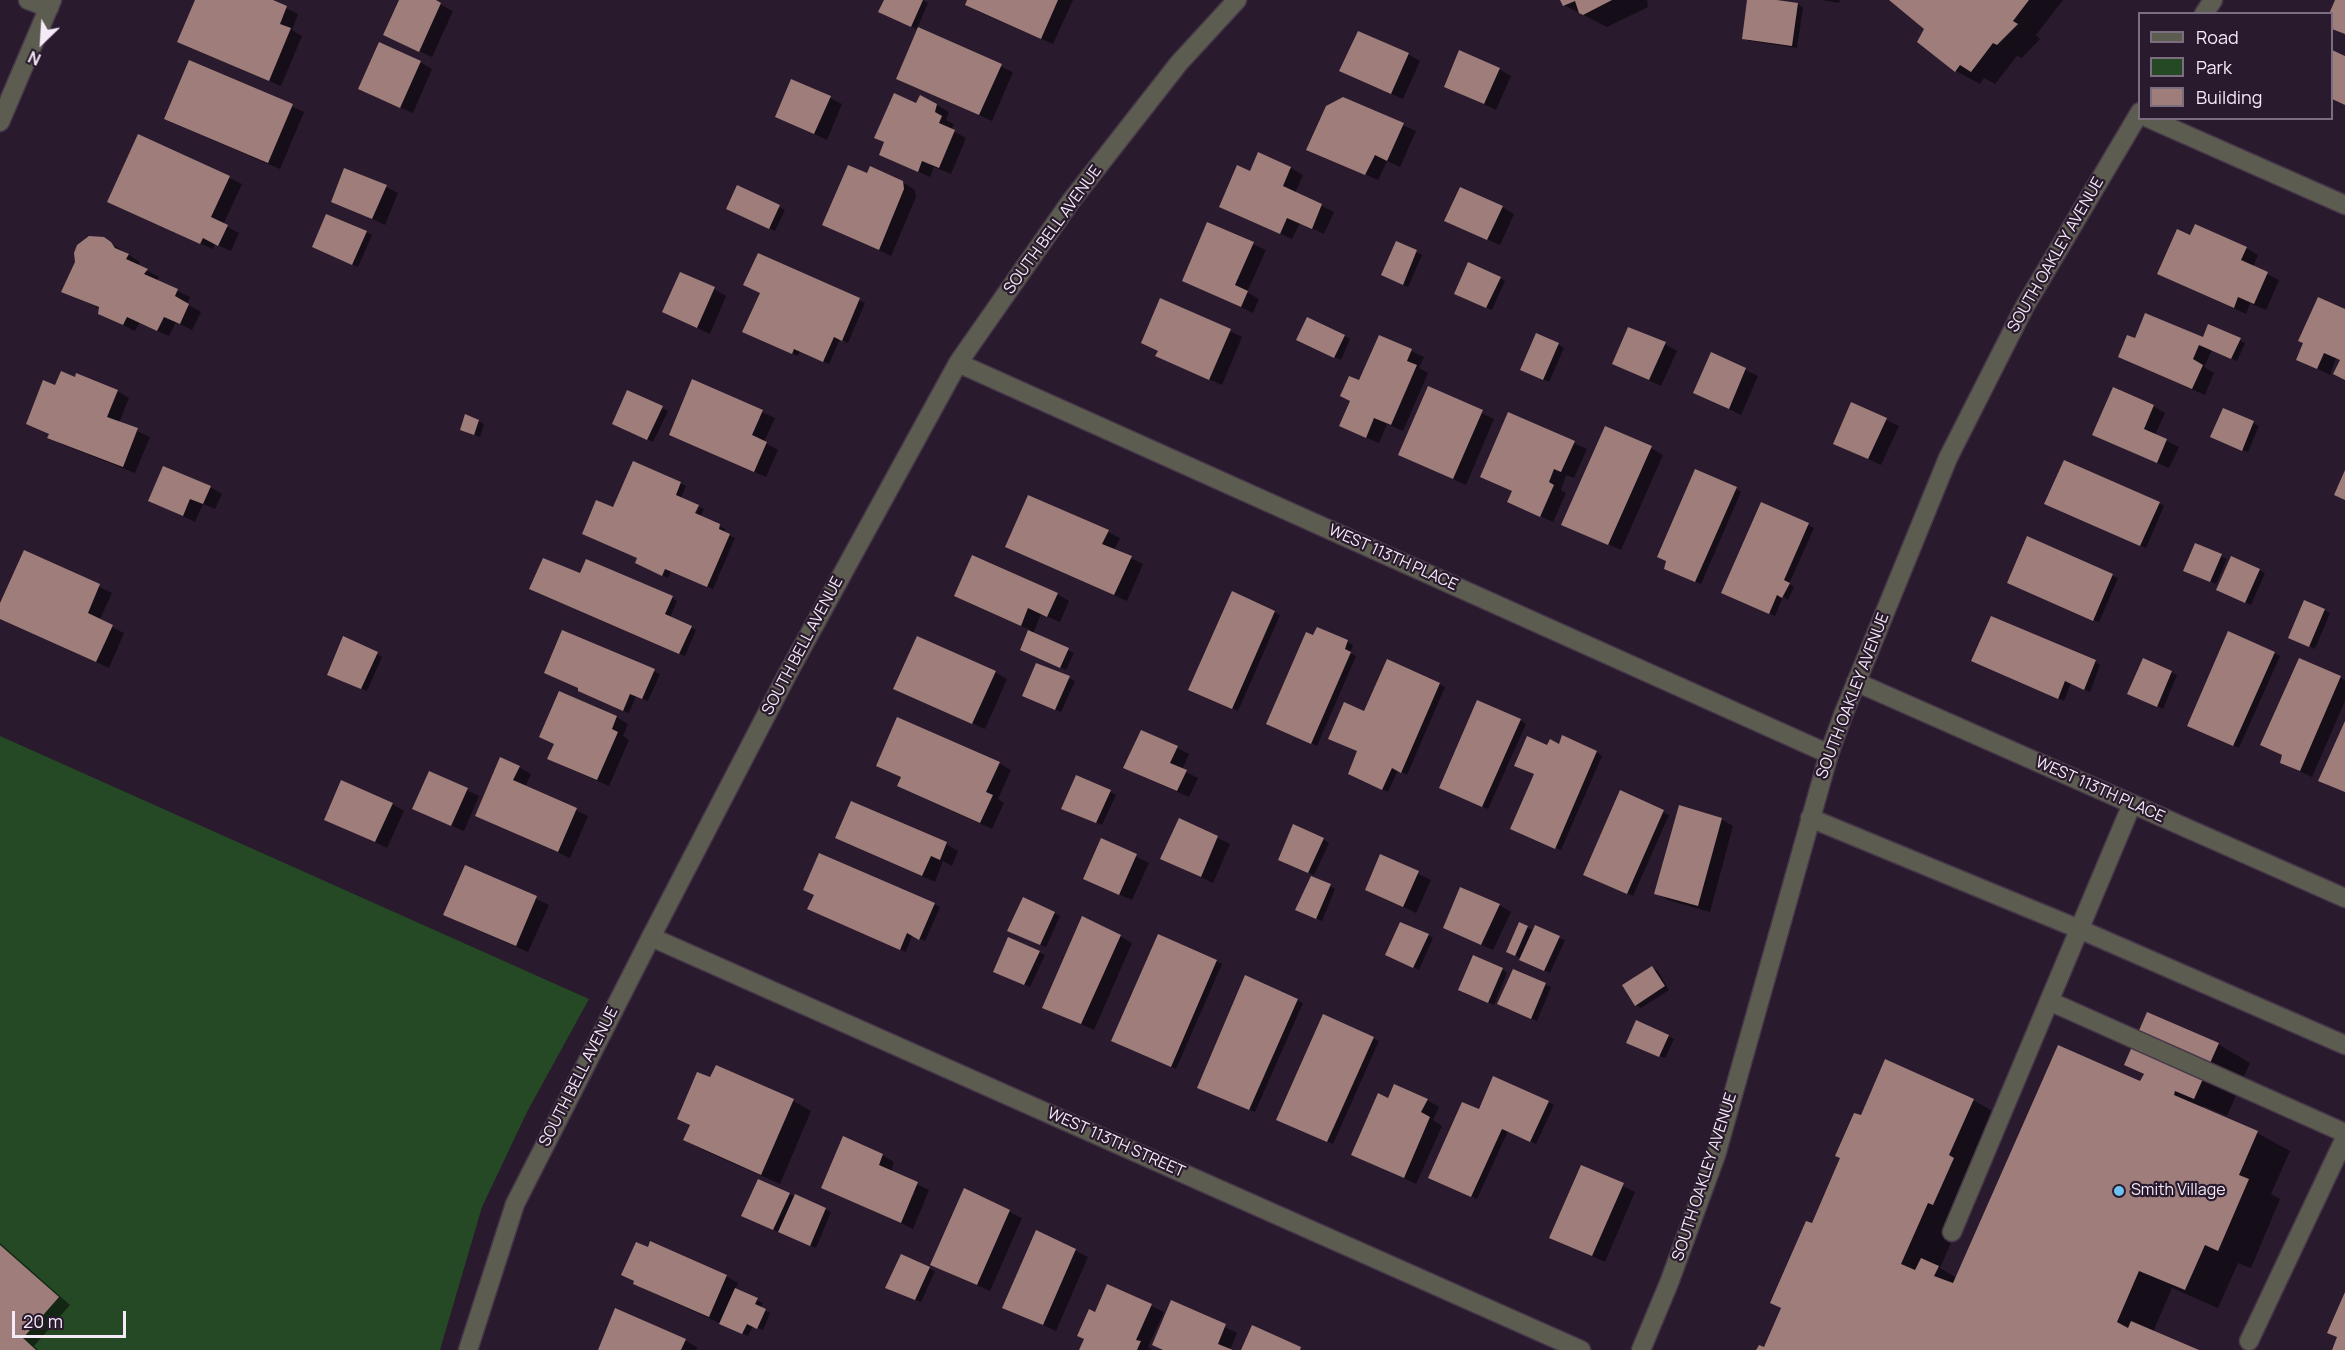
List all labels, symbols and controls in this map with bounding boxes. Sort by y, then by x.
north arrow [12,12,72,72]
legend [2138,12,2333,120]
text: Road [2196,25,2239,49]
text: N [25,46,44,71]
text: Park [2196,55,2232,79]
text: Building [2196,85,2262,109]
street label: SOUTH BELL AVENUE [1000,162,1106,298]
street label: SOUTH OAKLEY AVENUE [2004,174,2108,336]
street label: WEST 113TH PLACE [1325,521,1461,595]
street label: SOUTH BELL AVENUE [758,574,848,718]
street label: SOUTH OAKLEY AVENUE [1813,611,1893,781]
street label: WEST 113TH PLACE [2032,753,2168,827]
street label: SOUTH BELL AVENUE [536,1004,622,1150]
street label: SOUTH OAKLEY AVENUE [1669,1090,1741,1264]
street label: WEST 113TH STREET [1044,1104,1188,1182]
place label: Smith Village [2131,1181,2226,1201]
marker: Smith Village [2112,1184,2126,1198]
scale bar [15,1299,129,1337]
text: 20 m [23,1309,63,1333]

